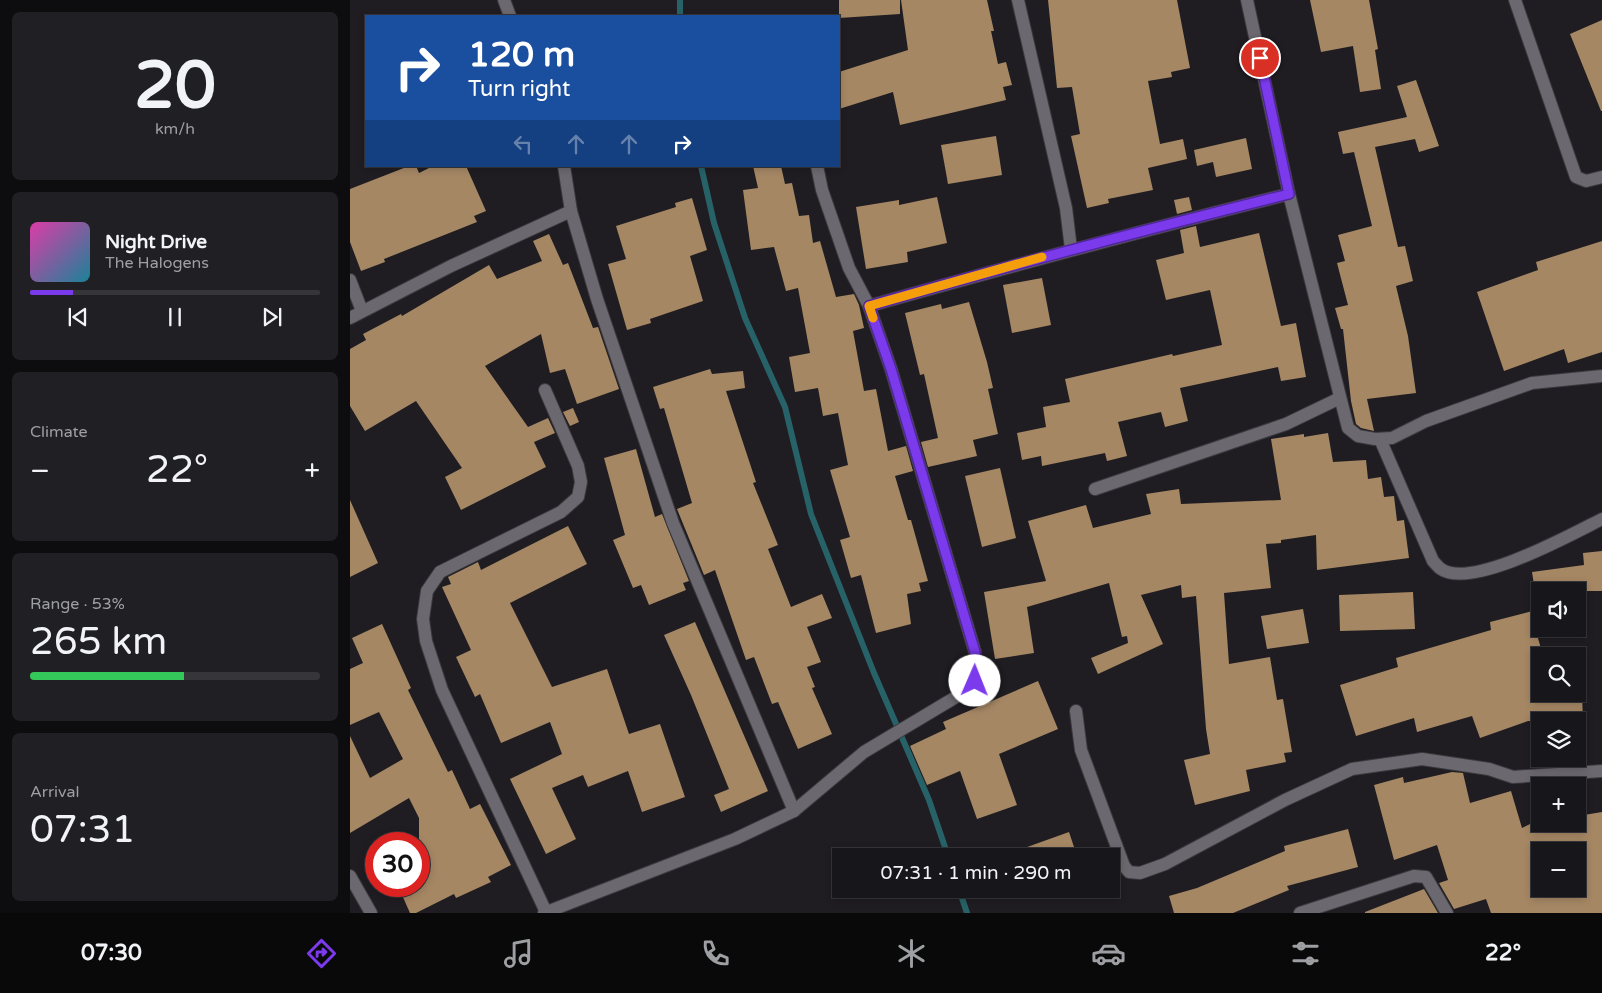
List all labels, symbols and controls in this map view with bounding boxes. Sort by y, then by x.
text: 120 m [468,34,575,76]
icon: right [385,35,450,100]
pin [1239,37,1281,79]
icon: arrive [1246,44,1274,72]
text: 20 [134,47,216,126]
text: Turn right [468,76,570,102]
text: km/h [155,119,195,139]
icon: left [509,130,537,158]
icon: ahead [562,130,590,158]
icon: ahead [615,130,643,158]
icon: right [668,130,696,158]
text: Night Drive [105,231,207,253]
text: The Halogens [105,253,209,273]
icon: previous [64,303,92,331]
icon: pause [161,303,189,331]
icon: next [258,303,286,331]
text: Climate [30,422,88,442]
text: 22° [146,447,208,493]
text: − [30,454,50,488]
text: + [304,454,320,488]
map controls [1531,582,1586,897]
button: sound [1531,582,1586,637]
text: Range · 53% [30,594,125,614]
text: 265 km [30,619,167,665]
button: search [1531,647,1586,702]
position arrow [948,654,1000,706]
button: layers [1531,712,1586,767]
button: + [1531,777,1586,832]
text: Arrival [30,782,79,802]
text: 07:31 [30,807,135,853]
speed limit sign: 30 [365,832,430,897]
button: − [1531,842,1586,897]
text: 07:31 · 1 min · 290 m [880,862,1072,884]
icon: directions [304,936,339,971]
icon: music [501,936,536,971]
icon: phone [698,936,733,971]
icon: climate [894,936,929,971]
icon: car [1091,936,1126,971]
icon: filters [1288,936,1323,971]
text: 07:30 [81,940,142,966]
text: 22° [1485,940,1521,966]

